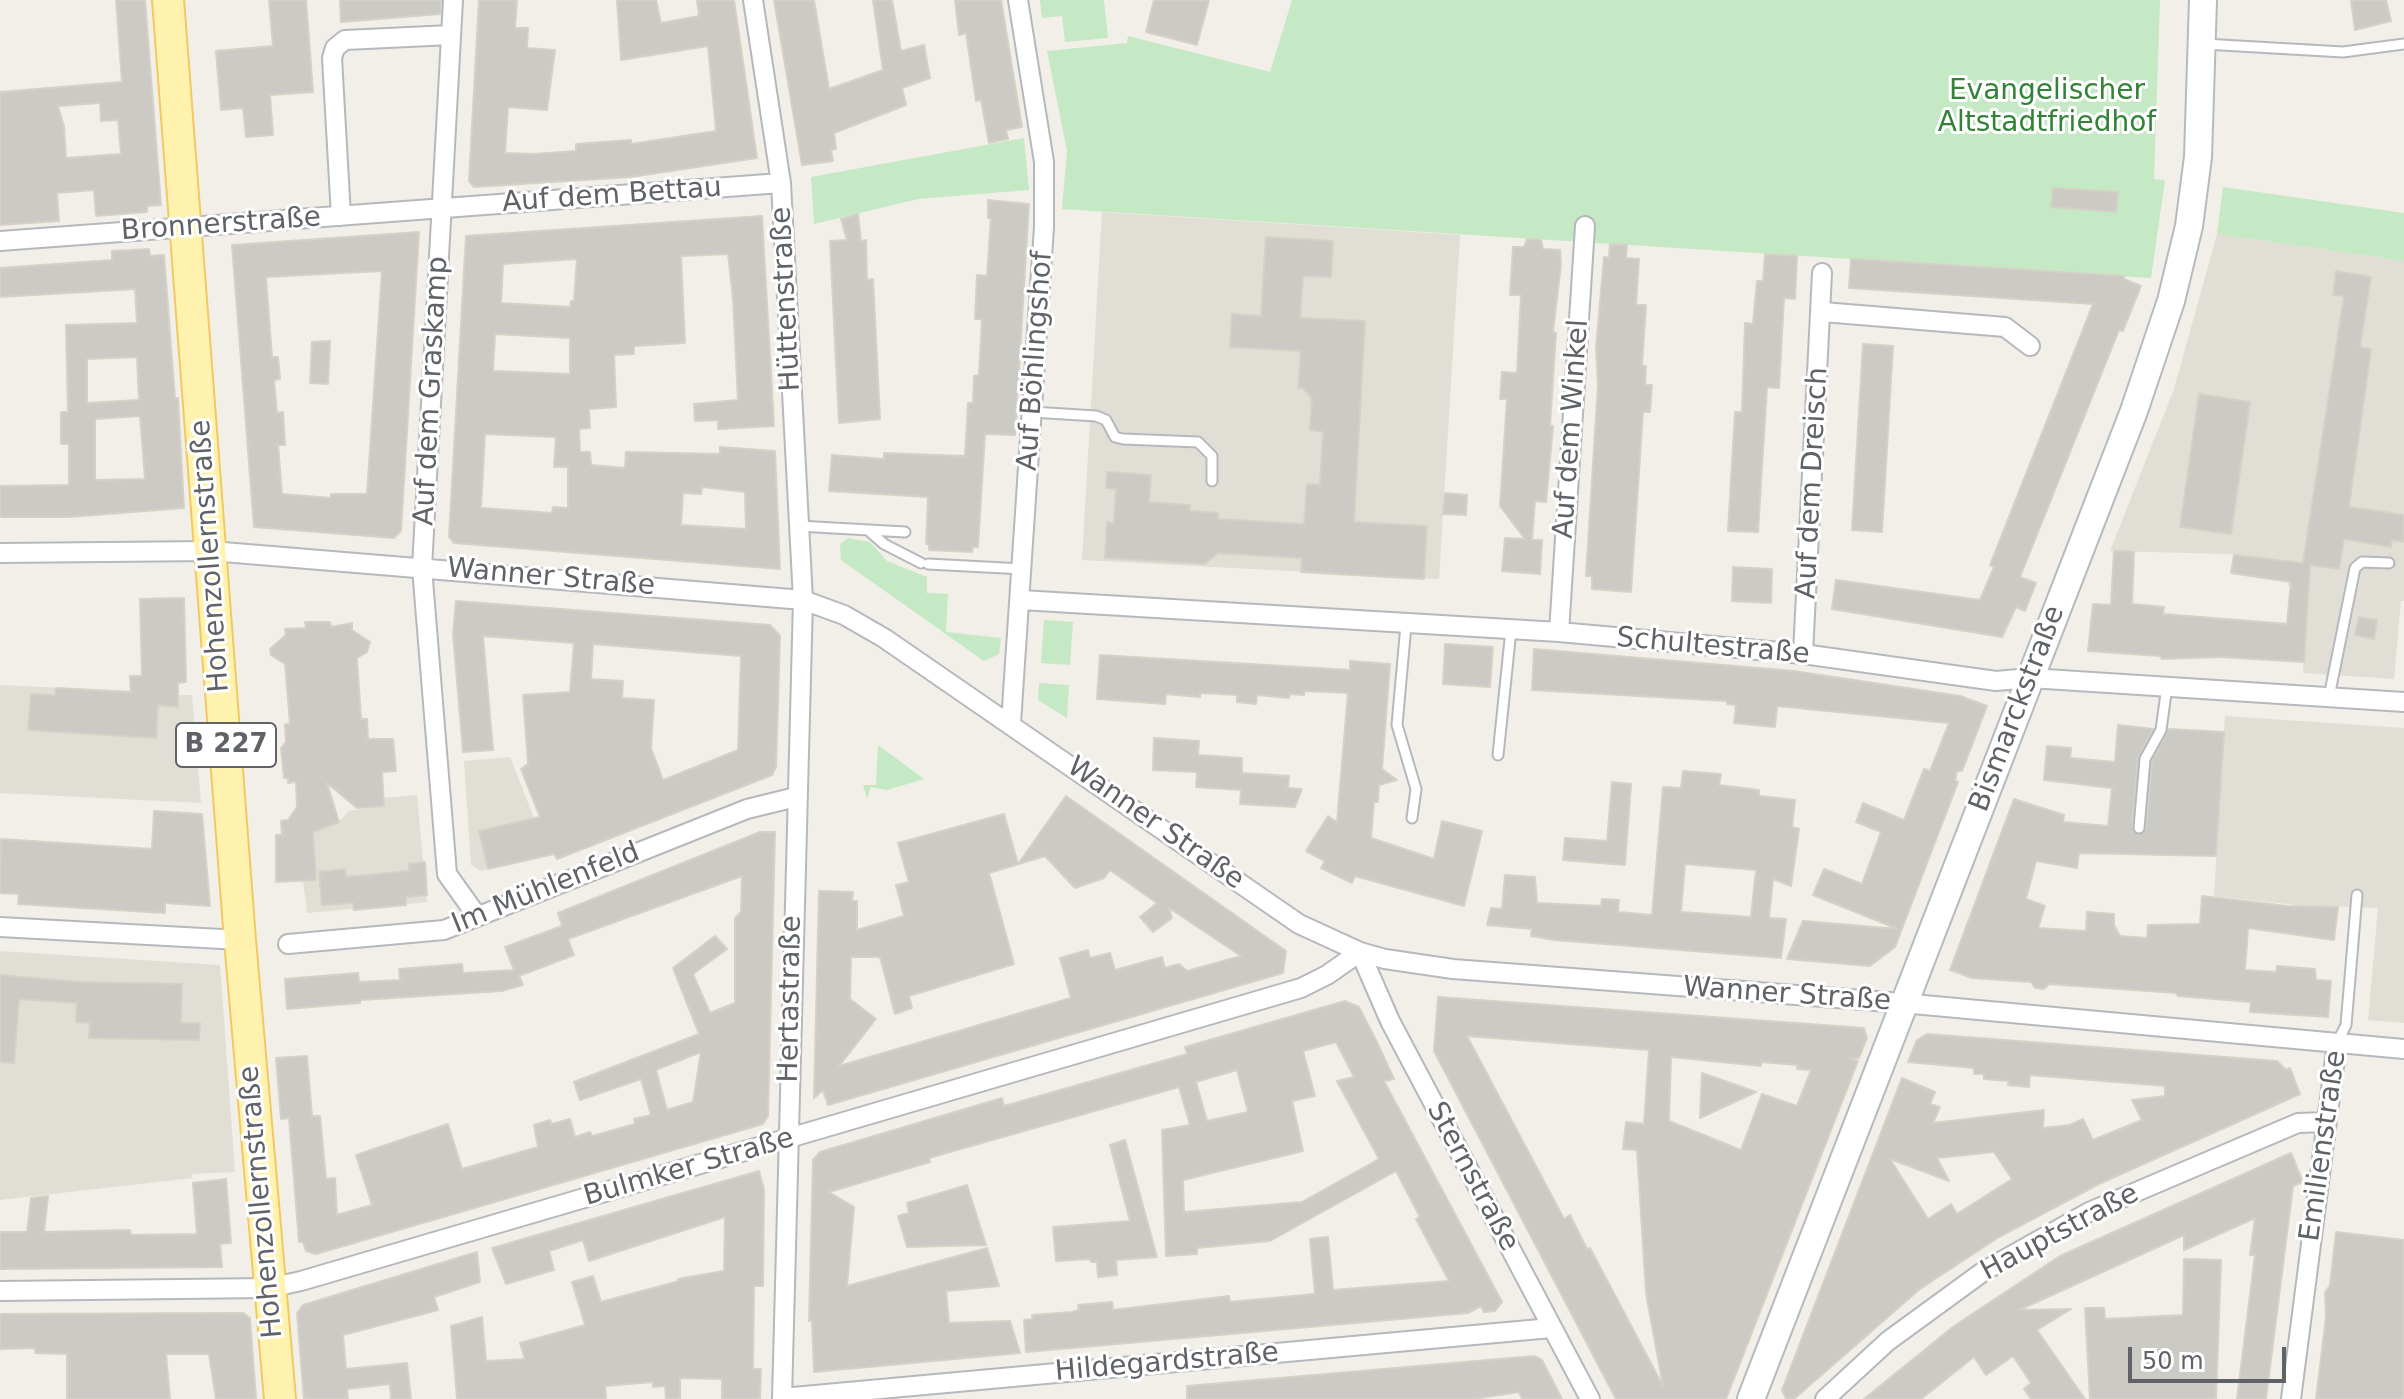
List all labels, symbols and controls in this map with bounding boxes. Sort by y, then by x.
park label: Evangelischer Altstadtfriedhof [1938,75,2156,141]
street label: Auf dem Bettau [501,172,723,220]
street label: Bronnerstraße [120,201,322,249]
street label: Hüttenstraße [765,206,809,392]
street label: Auf Böhlingshof [1012,250,1060,472]
street label: Auf dem Graskamp [408,255,456,527]
street label: Auf dem Winkel [1548,318,1596,540]
street label: Auf dem Dreisch [1790,366,1836,600]
street label: Hohenzollernstraße [185,418,237,694]
street label: Wanner Straße [446,552,656,604]
street label: Bismarckstraße [1963,601,2073,817]
street label: Schultestraße [1615,622,1811,672]
road number: B 227 [176,723,276,767]
street label: Wanner Straße [1060,750,1250,898]
street label: Im Mühlenfeld [447,836,645,942]
street label: Hertastraße [773,915,809,1083]
street label: Wanner Straße [1682,971,1892,1019]
street label: Emilienstraße [2294,1048,2354,1244]
street label: Hohenzollernstraße [233,1064,291,1340]
street label: Sternstraße [1419,1097,1525,1257]
street label: Bulmker Straße [580,1122,798,1214]
street label: Hauptstraße [1975,1177,2145,1289]
scale bar [2132,1331,2290,1381]
street label: Hildegardstraße [1054,1336,1280,1390]
text: 50 m [2142,1347,2204,1375]

